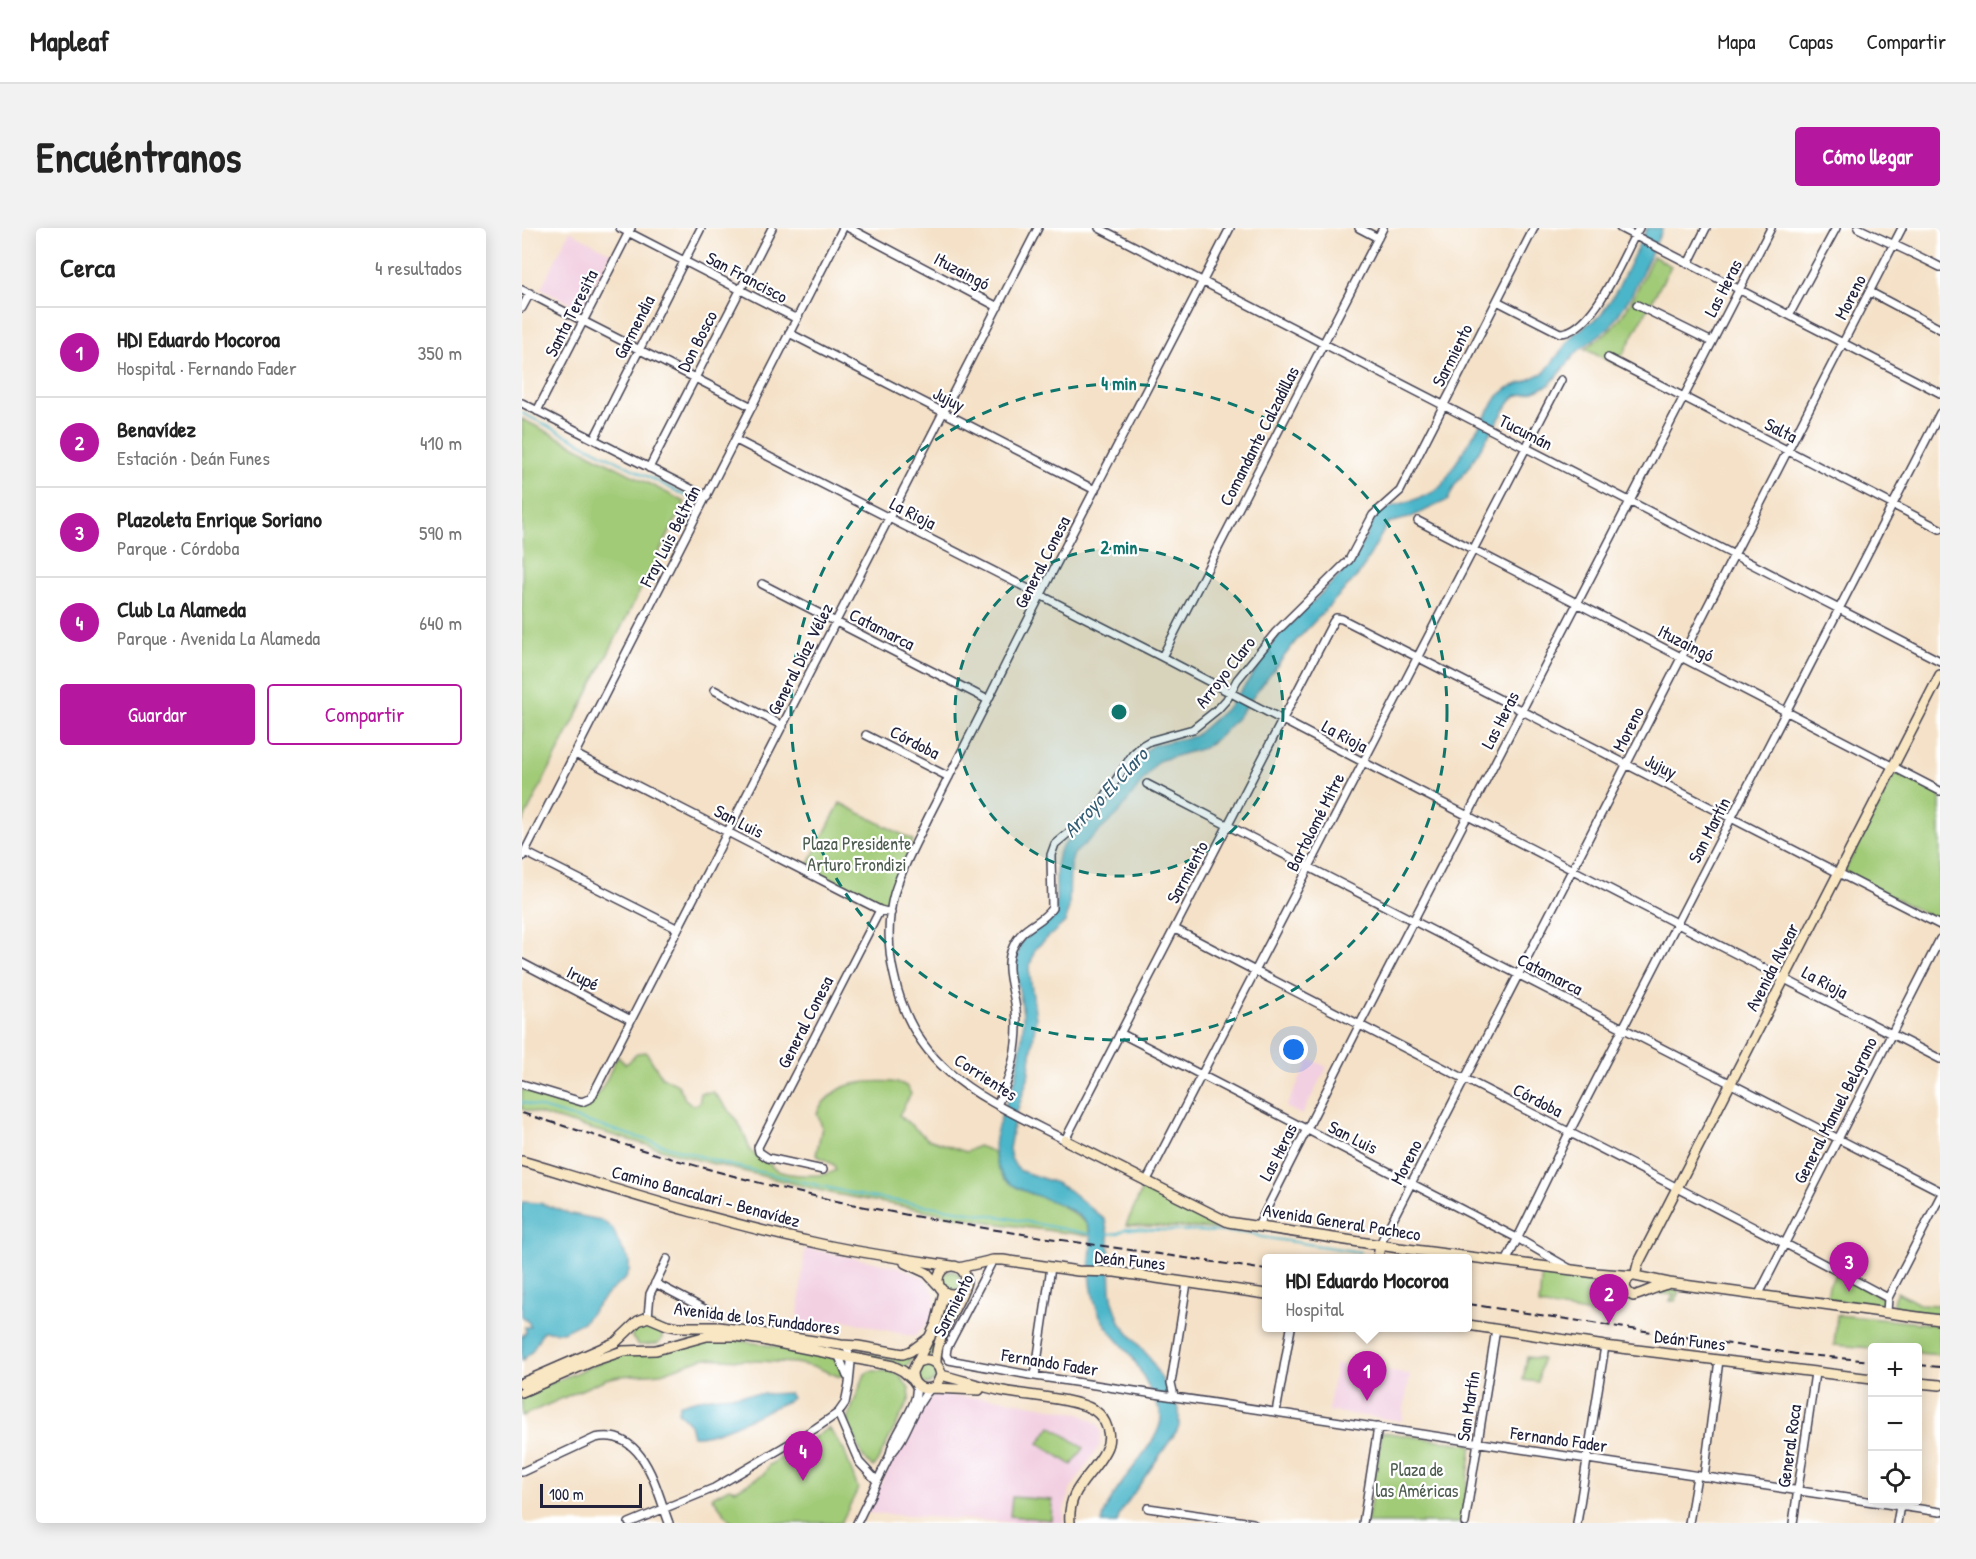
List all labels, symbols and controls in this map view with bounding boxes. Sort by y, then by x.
text: Mapleaf [30,22,109,60]
text: Mapa [1717,27,1755,56]
text: Capas [1788,27,1833,56]
text: Compartir [1866,27,1946,56]
button: Cómo llegar [1795,127,1940,186]
text: Encuéntranos [36,128,242,185]
street label: San Francisco [702,245,792,309]
street label: Ituzaingó [930,246,994,296]
text: Cerca [60,250,115,285]
text: 4 resultados [375,254,462,281]
street label: Las Heras [1698,255,1748,321]
street label: Santa Teresita [538,265,604,361]
street label: Moreno [1828,270,1872,324]
street label: Garmendia [607,291,661,363]
street label: Don Bosco [671,306,723,376]
street label: Sarmiento [1426,319,1478,391]
text: HDI Eduardo Mocoroa [117,324,280,354]
text: 1 [76,339,83,366]
text: 350 m [417,339,462,366]
text: Hospital · Fernando Fader [117,354,297,381]
street label: Comandante Calzadillas [1213,362,1305,510]
text: 4 min [1101,371,1137,396]
street label: Jujuy [929,380,970,418]
street label: Tucumán [1495,408,1557,456]
street label: Salta [1760,411,1802,449]
text: Benavídez [117,414,196,444]
text: 2 [75,429,84,456]
text: 410 m [420,429,462,456]
text: Estación · Deán Funes [117,444,270,471]
street label: Fray Luis Beltrán [633,481,706,592]
street label: La Rioja [886,491,940,535]
text: Plazoleta Enrique Soriano [117,504,322,534]
street label: General Conesa [1008,512,1076,612]
text: 3 [75,519,84,546]
text: 590 m [419,519,462,546]
text: Parque · Córdoba [117,534,239,561]
text: 2 min [1101,535,1137,560]
text: Club La Alameda [117,594,246,624]
street label: General Díaz Vélez [761,599,839,719]
street label: Catamarca [845,602,919,656]
text: 4 [76,609,83,636]
text: 640 m [419,609,462,636]
street label: Ituzaingó [1654,618,1718,668]
text: Parque · Avenida La Alameda [117,624,320,651]
street label: Arroyo Claro [1189,631,1261,713]
button: Guardar [60,684,255,745]
button: Compartir [267,684,462,745]
street label: Las Heras [1475,687,1525,753]
centre of rings [1109,702,1129,722]
street label: Moreno [1606,702,1650,756]
street label: La Rioja [1318,714,1372,758]
street label: Córdoba [886,719,944,765]
water label: Arroyo El Claro [1057,740,1155,843]
street label: Jujuy [1641,747,1682,785]
street label: Bartolomé Mitre [1280,769,1350,875]
street label: San Martín [1682,793,1736,867]
street label: San Luis [710,798,768,844]
park label: Plaza Presidente Arturo Frondizi [803,831,911,877]
street label: Sarmiento [1160,836,1214,908]
street label: Avenida Alvear [1739,919,1805,1015]
street label: Catamarca [1513,947,1587,1001]
street label: Irupé [563,959,603,997]
street label: La Rioja [1798,960,1852,1004]
street label: General Conesa [771,972,839,1072]
street label: General Manuel Belgrano [1787,1032,1883,1188]
your location [1279,1035,1308,1064]
street label: Corrientes [950,1047,1022,1107]
street label: Córdoba [1509,1077,1567,1123]
street label: San Luis [1324,1114,1382,1160]
street label: Las Heras [1253,1119,1303,1185]
street label: Moreno [1384,1135,1428,1189]
street label: Camino Bancalari - Benavídez [609,1159,803,1233]
street label: Avenida General Pacheco [1261,1197,1423,1247]
pin: 3 [1830,1242,1868,1292]
street label: Deán Funes [1093,1244,1167,1276]
popup [1262,1254,1472,1332]
text: HDI Eduardo Mocoroa [1286,1265,1449,1295]
street label: Sarmiento [927,1269,979,1341]
pin: 2 [1590,1274,1628,1324]
street label: Avenida de los Fundadores [673,1295,841,1341]
text: Hospital [1286,1295,1344,1322]
street label: Deán Funes [1653,1323,1727,1357]
street label: Fernando Fader [999,1342,1100,1382]
map controls [1868,1343,1922,1505]
button: + [1868,1343,1922,1397]
pin: 1 [1348,1352,1386,1401]
street label: San Martín [1450,1369,1486,1443]
button: − [1868,1397,1922,1451]
street label: General Roca [1771,1403,1807,1489]
street label: Fernando Fader [1508,1420,1609,1458]
pin: 4 [784,1432,822,1481]
button: locate [1868,1451,1922,1505]
park label: Plaza de las Américas [1375,1457,1459,1503]
scale bar [540,1481,642,1508]
text: 100 m [549,1483,584,1505]

